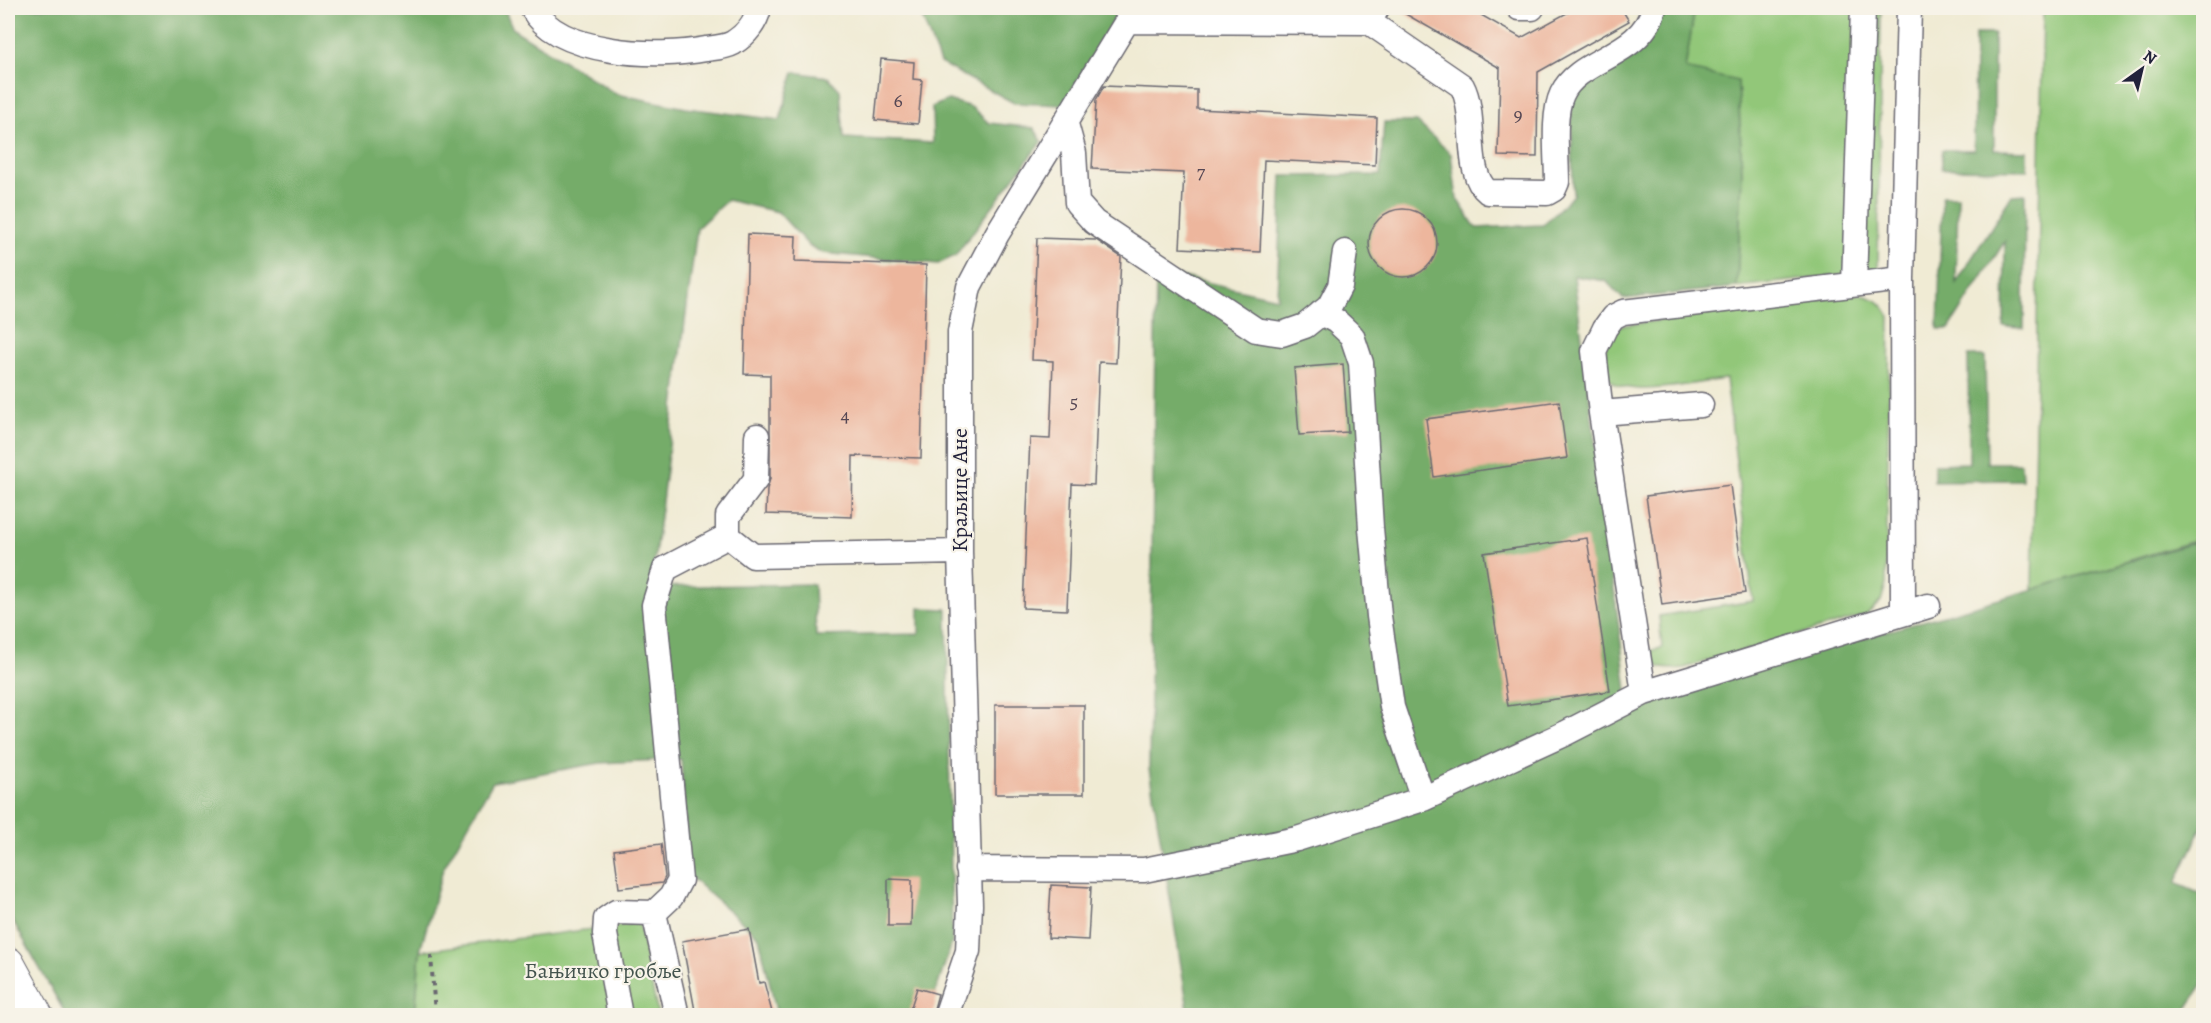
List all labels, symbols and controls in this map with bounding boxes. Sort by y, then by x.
north arrow [2112,39,2172,99]
text: N [2139,45,2161,70]
house number: 6 [893,87,903,114]
house number: 9 [1513,101,1523,128]
house number: 7 [1197,158,1206,185]
house number: 5 [1070,388,1078,415]
house number: 4 [840,402,850,429]
street label: Краљице Ане [945,428,975,552]
park label: Бањичко гробље [525,956,681,986]

